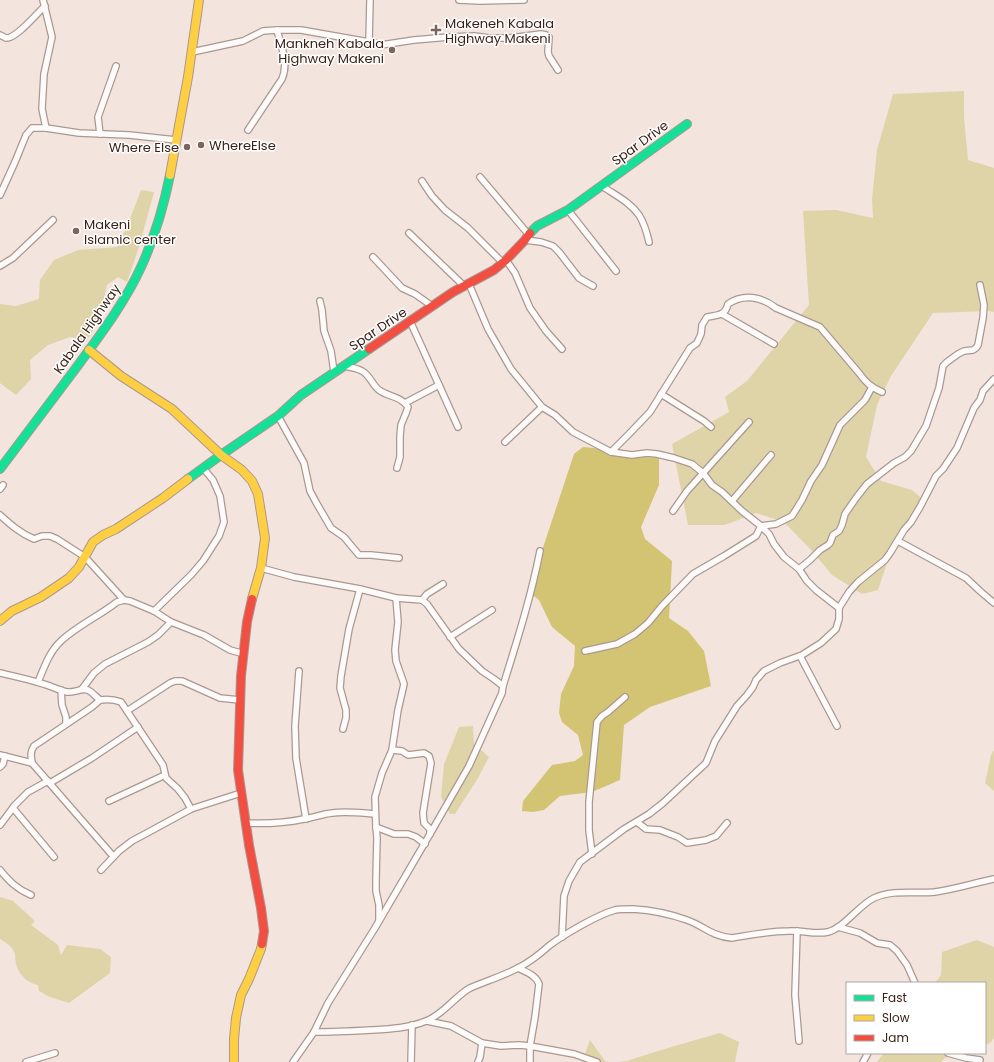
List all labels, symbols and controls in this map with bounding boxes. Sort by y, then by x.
place label: Makeneh Kabala Highway Makeni [445,14,554,48]
marker: Makeneh Kabala Highway Makeni [430,24,442,36]
place label: Mankneh Kabala Highway Makeni [275,34,384,68]
marker: Mankneh Kabala Highway Makeni [387,45,397,55]
street label: Spar Drive [608,116,672,170]
place label: WhereElse [209,136,276,155]
place label: Where Else [109,138,179,157]
marker: WhereElse [196,140,206,150]
marker: Where Else [182,142,192,152]
place label: Makeni Islamic center [84,215,176,249]
marker: Makeni Islamic center [71,226,81,236]
street label: Kabala Highway [49,280,125,378]
street label: Spar Drive [345,303,411,355]
legend [846,982,986,1054]
text: Fast [882,989,907,1006]
text: Slow [882,1009,910,1026]
text: Jam [882,1029,909,1046]

